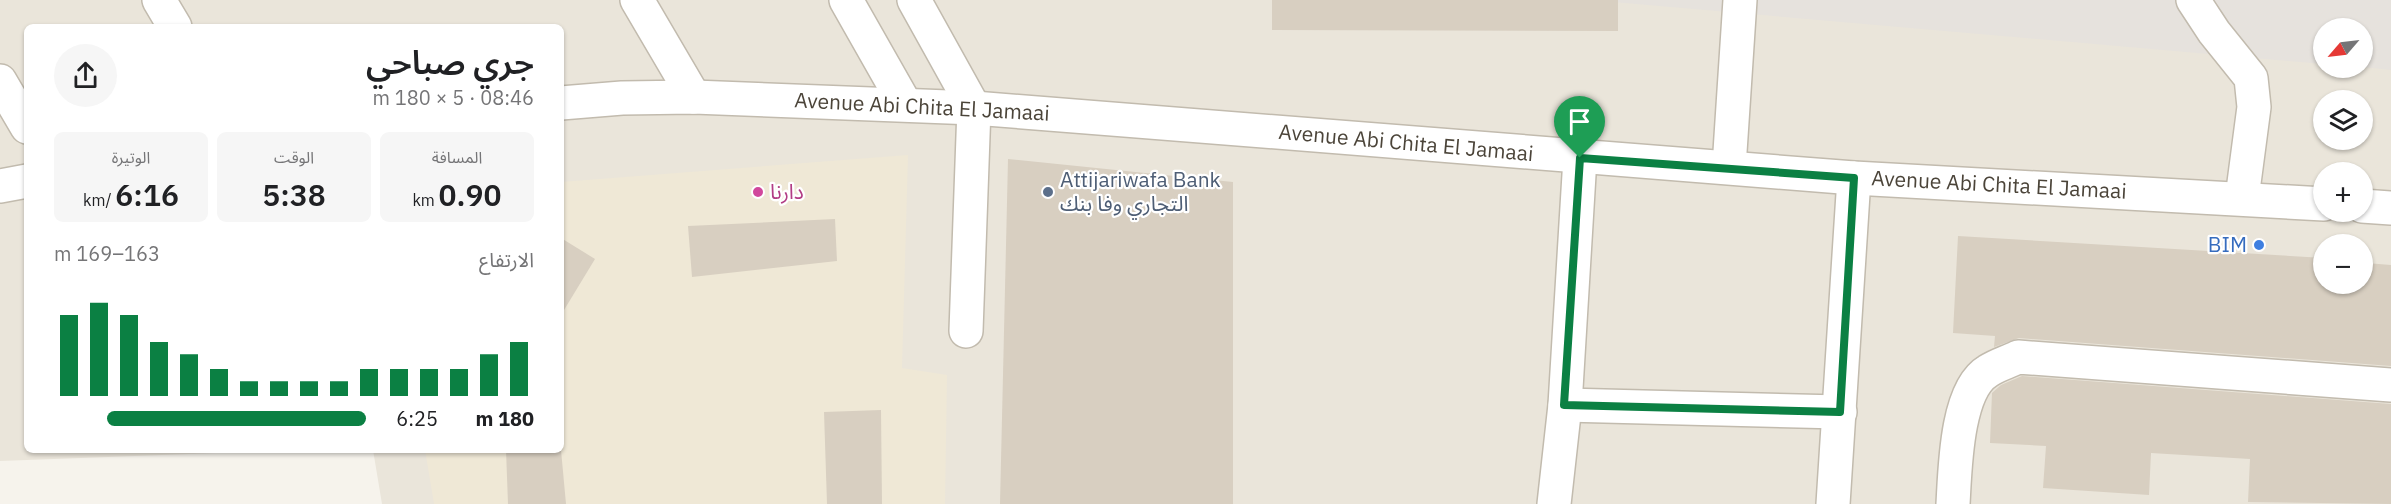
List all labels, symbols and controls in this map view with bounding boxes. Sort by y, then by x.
north arrow [2313,18,2373,78]
map controls [2313,18,2373,294]
text: جري صباحي [366,40,534,83]
button: share [54,44,117,107]
text: 08:46 · 5 × 180 m [373,84,534,111]
street label: Avenue Abi Chita El Jamaai [794,85,1050,127]
button: layers [2313,90,2373,150]
pin [1554,96,1605,158]
icon: arrive [1563,105,1596,138]
street label: Avenue Abi Chita El Jamaai [1278,117,1535,167]
text: الوتيرة [112,147,150,167]
text: الوقت [274,147,314,167]
text: المسافة [432,147,482,167]
button: + [2313,162,2373,222]
street label: Avenue Abi Chita El Jamaai [1871,163,2127,205]
place label: Attijariwafa Bank التجاري وفا بنك [1060,165,1221,220]
text: 6:16 [115,175,179,214]
text: 5:38 [262,175,326,214]
text: 0.90 [439,175,502,214]
place label: دارنا [770,177,804,205]
marker: دارنا [751,185,765,199]
marker: Attijariwafa Bank التجاري وفا بنك [1041,185,1055,199]
text: /km [83,190,115,210]
text: km [412,190,439,210]
place label: BIM [2208,230,2247,258]
button: − [2313,234,2373,294]
marker: BIM [2252,238,2266,252]
text: 163–169 m [54,240,160,267]
text: الارتفاع [479,246,534,273]
text: 6:25 [396,405,438,432]
text: 180 m [475,405,534,432]

